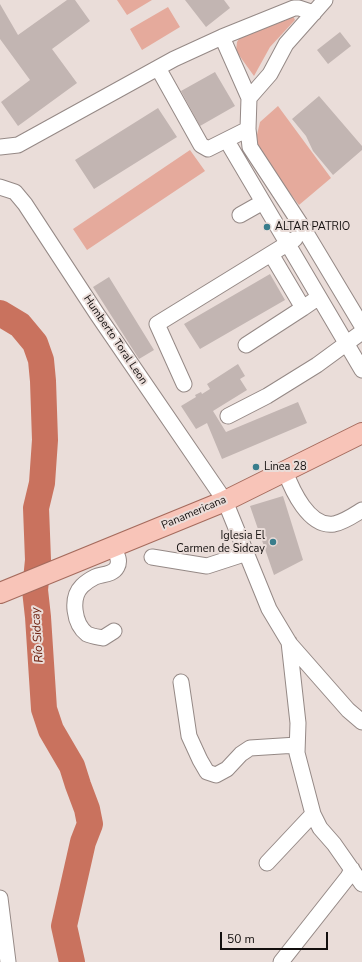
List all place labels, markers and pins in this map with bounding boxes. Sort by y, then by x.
place label: ALTAR PATRIO [275,220,350,234]
marker: ALTAR PATRIO [262,222,272,232]
place label: Linea 28 [264,460,306,474]
marker: Linea 28 [251,462,261,472]
place label: Iglesia El Carmen de Sidcay [176,529,265,555]
marker: Iglesia El Carmen de Sidcay [268,537,278,547]

